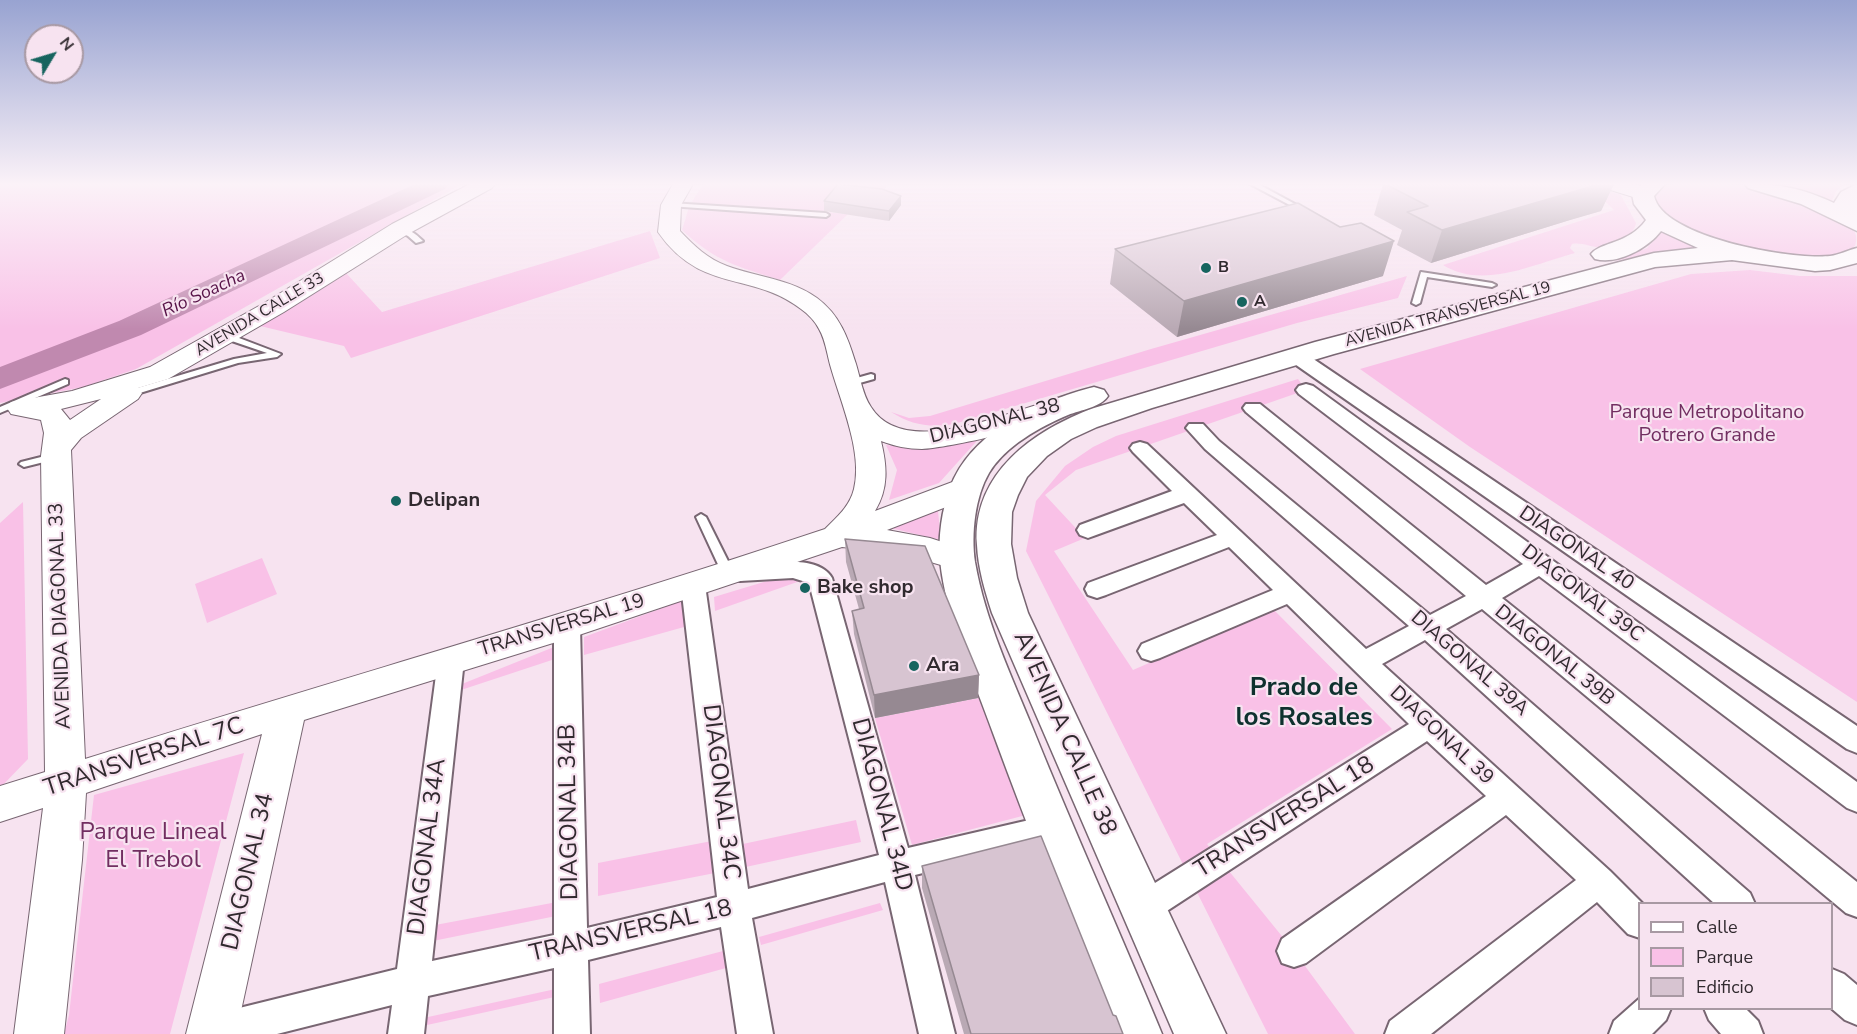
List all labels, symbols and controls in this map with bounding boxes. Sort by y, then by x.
north arrow [24,24,84,84]
text: N [54,33,79,56]
place label: B [1218,258,1229,278]
marker: B [1199,261,1213,275]
water label: Río Soacha [159,265,249,323]
street label: AVENIDA CALLE 33 [192,269,328,361]
street label: AVENIDA TRANSVERSAL 19 [1343,278,1553,352]
place label: A [1254,292,1266,312]
marker: A [1235,295,1249,309]
street label: DIAGONAL 38 [927,394,1063,450]
park label: Parque Metropolitano Potrero Grande [1610,401,1804,448]
place label: Delipan [408,489,480,513]
marker: Delipan [389,494,403,508]
street label: AVENIDA DIAGONAL 33 [45,502,77,730]
street label: DIAGONAL 40 [1514,502,1638,596]
street label: DIAGONAL 39C [1516,540,1648,648]
place label: Bake shop [817,576,913,600]
marker: Bake shop [798,581,812,595]
street label: TRANSVERSAL 19 [476,589,648,663]
street label: DIAGONAL 39B [1489,600,1619,712]
street label: DIAGONAL 39A [1405,606,1533,722]
street label: AVENIDA CALLE 38 [1006,628,1122,840]
place label: Ara [926,654,960,678]
marker: Ara [907,659,921,673]
district label: Prado de los Rosales [1235,673,1373,734]
street label: DIAGONAL 39 [1384,682,1498,790]
street label: DIAGONAL 34C [695,703,745,881]
street label: TRANSVERSAL 7C [40,712,248,804]
street label: DIAGONAL 34D [844,715,918,895]
street label: DIAGONAL 34B [554,724,586,900]
street label: TRANSVERSAL 18 [1190,751,1380,885]
street label: DIAGONAL 34A [403,757,453,937]
street label: DIAGONAL 34 [217,791,281,953]
park label: Parque Lineal El Trebol [80,819,226,875]
street label: TRANSVERSAL 18 [527,895,735,969]
legend [1638,902,1833,1010]
text: Calle [1696,915,1738,939]
text: Parque [1696,945,1753,969]
text: Edificio [1696,975,1754,999]

